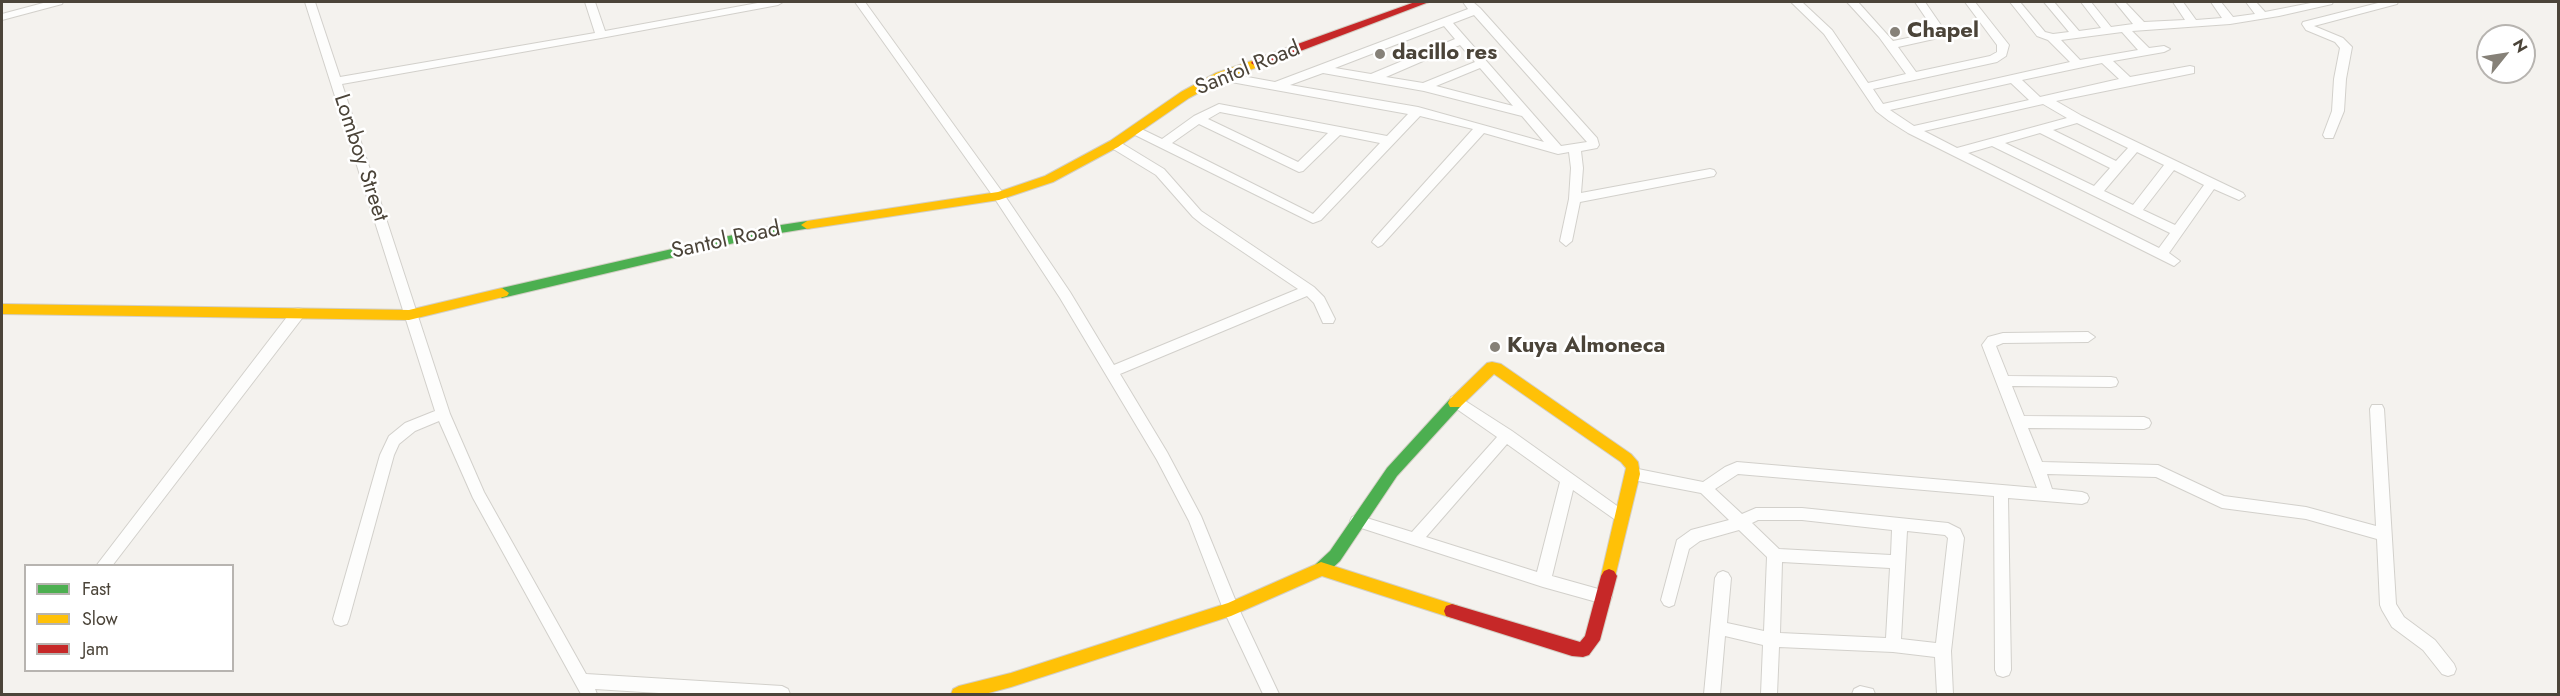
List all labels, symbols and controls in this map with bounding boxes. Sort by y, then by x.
place label: Chapel [1907,19,1979,45]
north arrow [2476,24,2536,84]
marker: Chapel [1888,25,1902,39]
text: N [2507,34,2533,57]
street label: Santol Road [1192,36,1304,102]
place label: dacillo res [1392,41,1497,67]
marker: dacillo res [1373,47,1387,61]
street label: Lomboy Street [327,91,393,225]
street label: Santol Road [669,217,783,265]
place label: Kuya Almoneca [1507,334,1665,360]
marker: Kuya Almoneca [1488,340,1502,354]
legend [24,564,234,672]
text: Fast [82,576,111,602]
text: Slow [82,606,118,632]
text: Jam [82,636,109,662]

